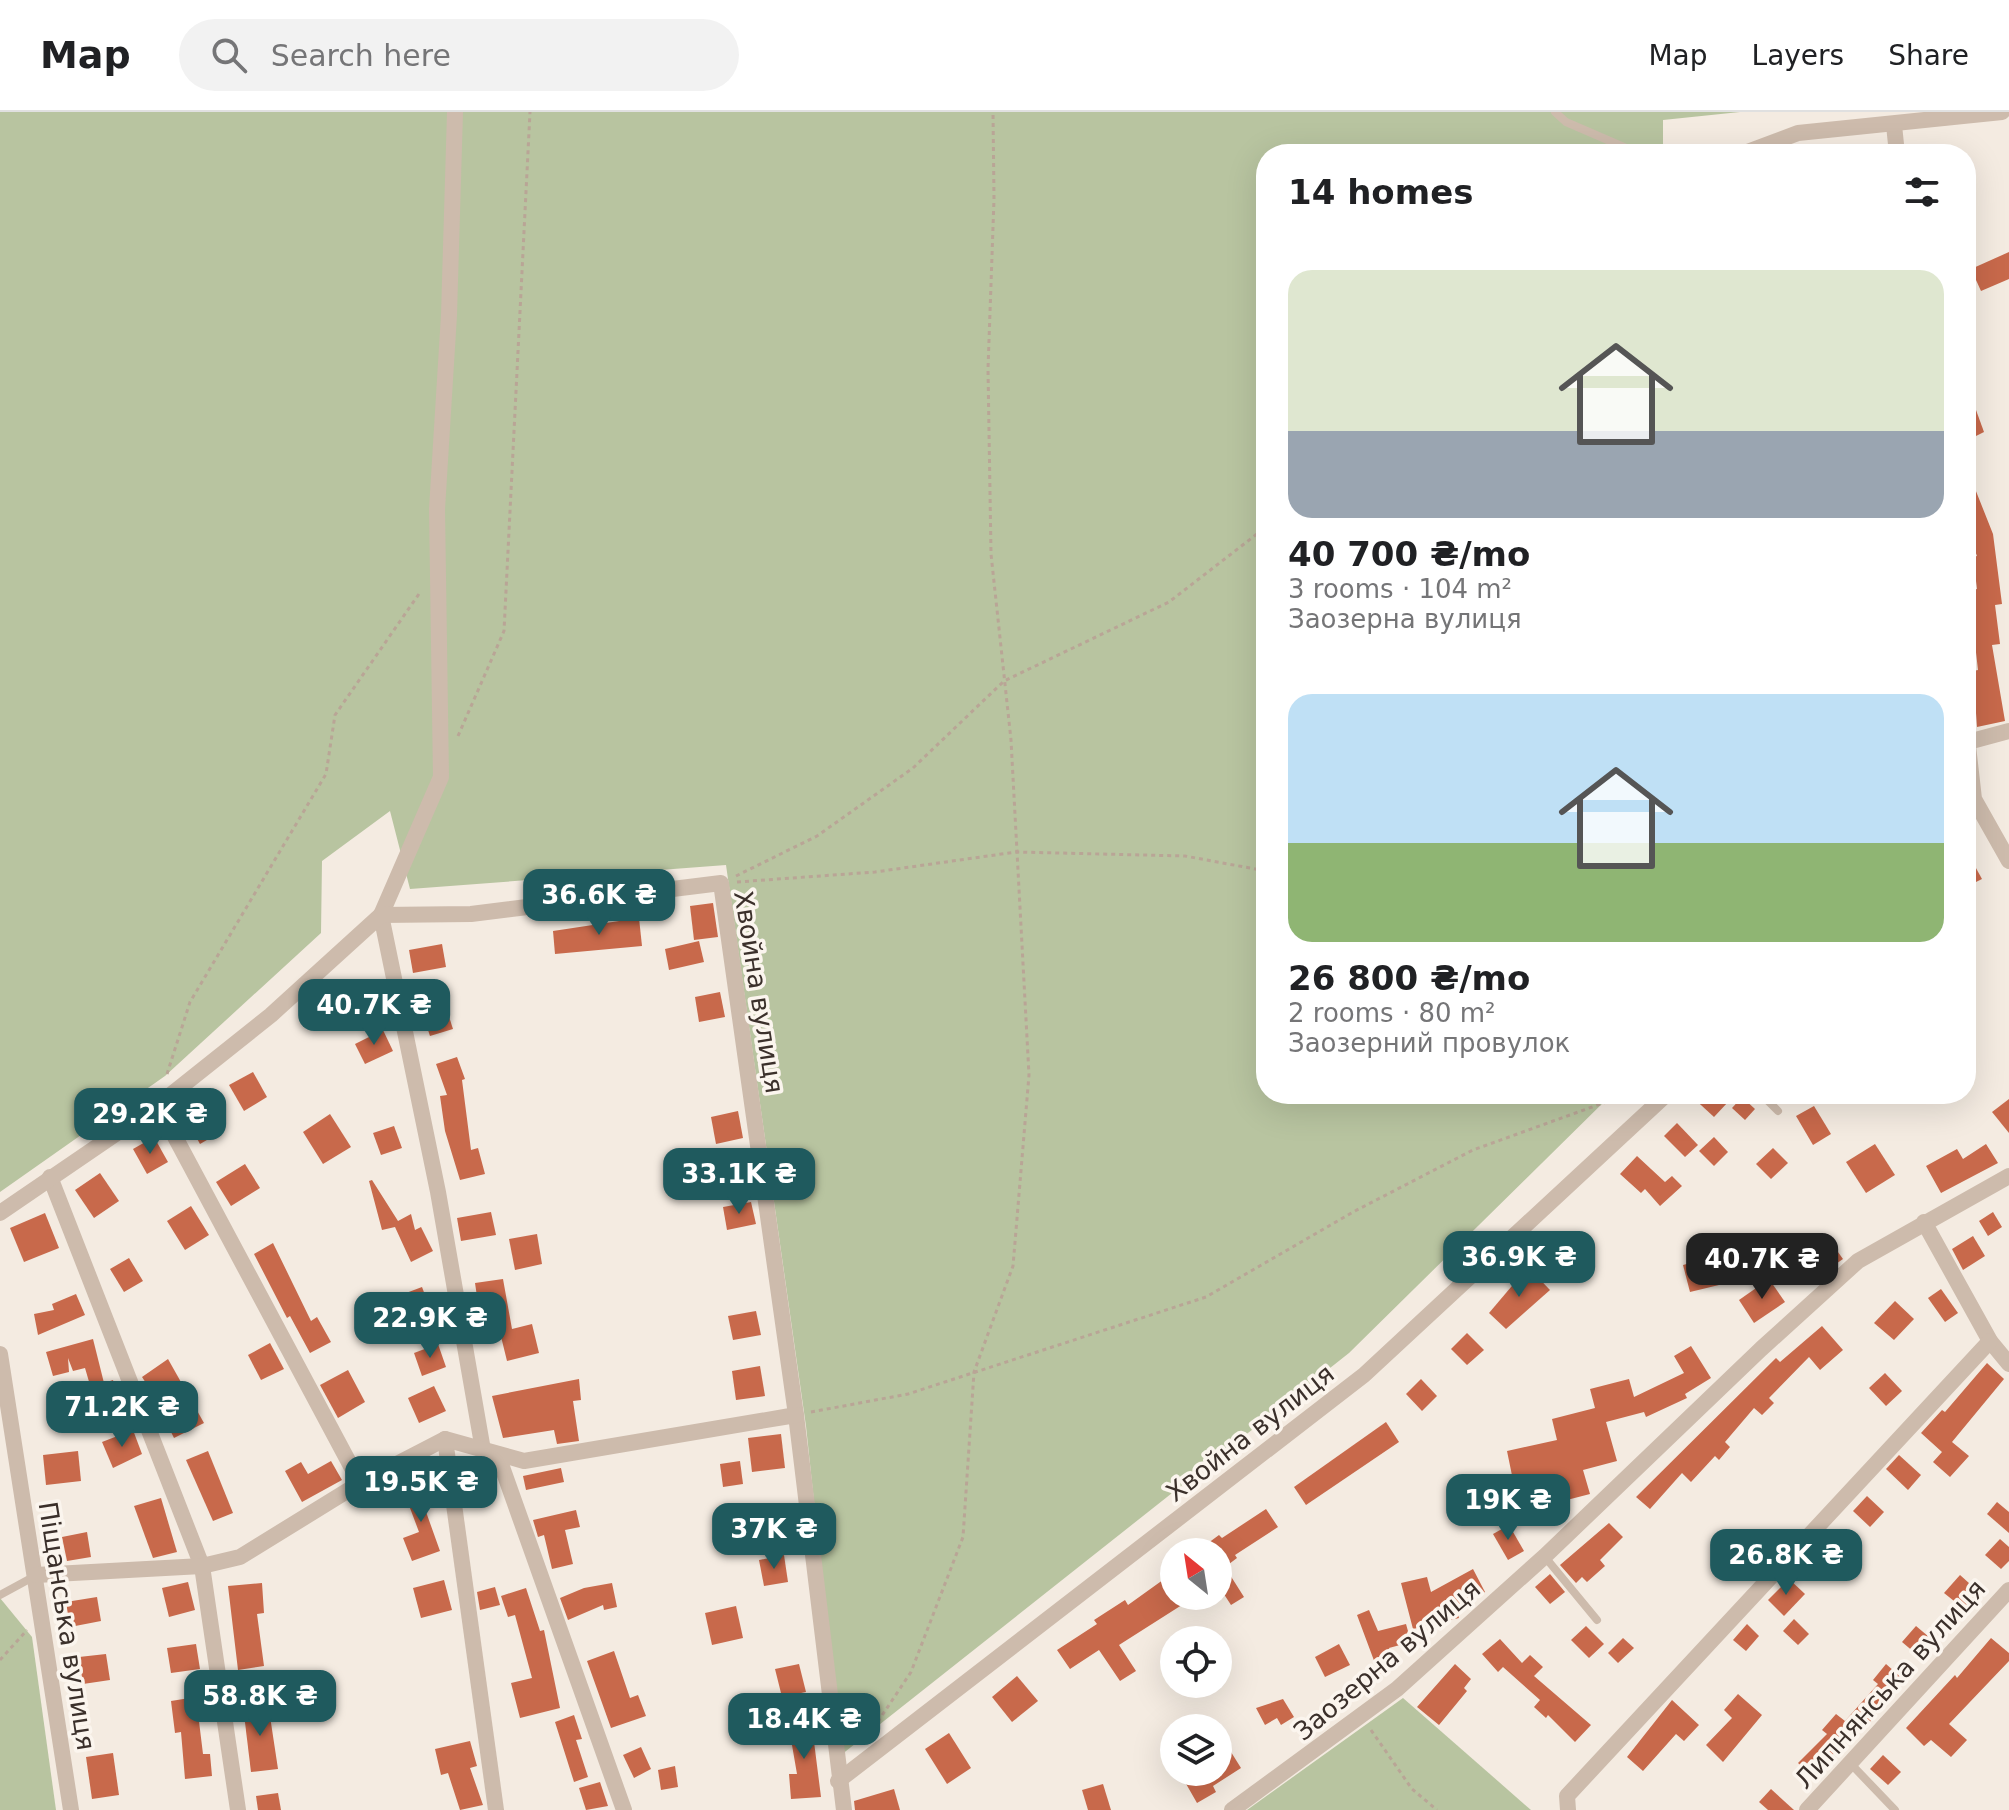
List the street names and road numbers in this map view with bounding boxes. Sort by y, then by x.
street label: Хвойна вулиця [728,889,790,1095]
street label: Хвойна вулиця [1160,1358,1340,1508]
street label: Піщанська вулиця [33,1500,101,1752]
street label: Заозерна вулиця [1288,1573,1486,1747]
street label: Липнянська вулиця [1788,1574,1992,1794]

